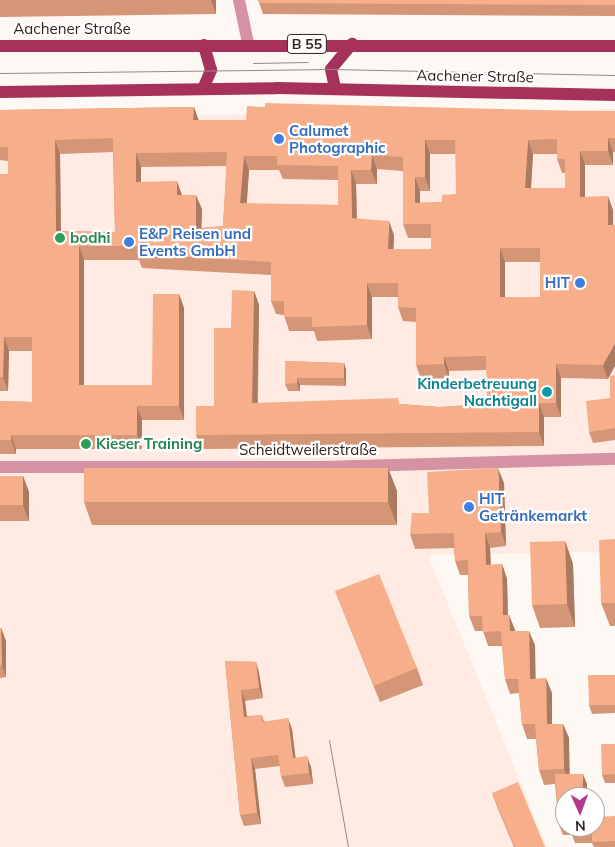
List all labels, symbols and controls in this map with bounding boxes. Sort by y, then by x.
street label: Aachener Straße [13,20,131,38]
road number: B 55 [286,33,328,56]
street label: Aachener Straße [416,66,534,86]
place label: Calumet Photographic [289,121,386,156]
marker: Calumet Photographic [273,133,285,145]
place label: E&P Reisen und Events GmbH [139,224,251,259]
place label: bodhi [70,229,110,247]
marker: bodhi [54,232,66,244]
marker: E&P Reisen und Events GmbH [123,236,135,248]
place label: HIT [545,274,570,292]
marker: HIT [574,277,586,289]
place label: Kinderbetreuung Nachtigall [417,374,537,409]
marker: Kinderbetreuung Nachtigall [541,386,553,398]
place label: Kieser Training [96,435,202,453]
marker: Kieser Training [80,438,92,450]
street label: Scheidtweilerstraße [239,441,377,459]
place label: HIT Getränkemarkt [479,489,587,524]
marker: HIT Getränkemarkt [463,501,475,513]
north arrow [555,787,605,837]
text: N [575,817,586,835]

